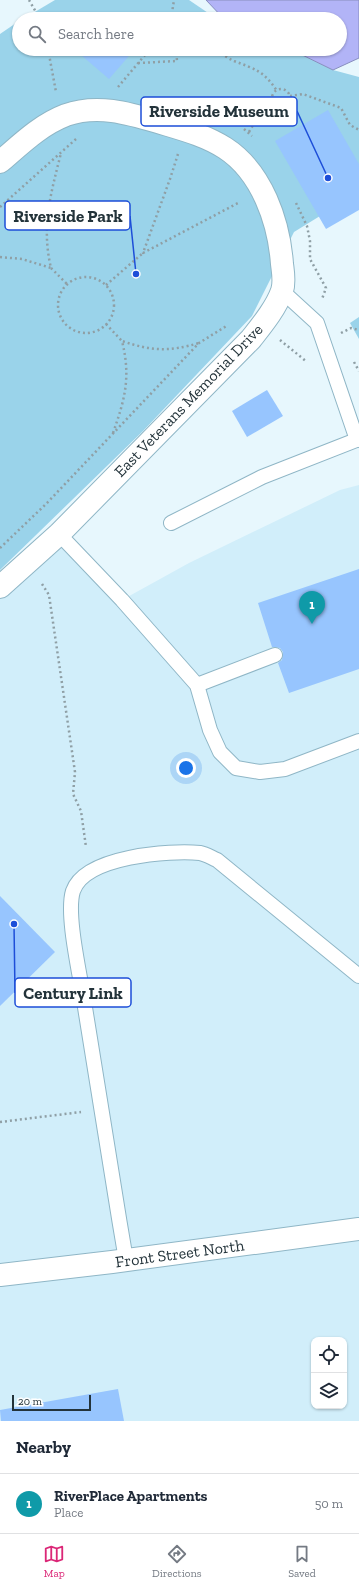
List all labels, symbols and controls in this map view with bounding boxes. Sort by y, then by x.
search box [12,12,347,56]
icon: search [26,23,48,45]
text: Search here [58,25,134,43]
callout: Riverside Museum [141,97,297,126]
text: Riverside Museum [149,101,289,121]
callout: Riverside Park [5,201,130,230]
text: Riverside Park [13,206,123,226]
street label: East Veterans Memorial Drive [110,320,267,481]
pin: 1 [299,591,325,624]
your location [176,758,196,778]
callout: Century Link [15,978,131,1007]
text: Century Link [23,983,123,1003]
street label: Front Street North [114,1235,245,1271]
map controls [311,1337,347,1409]
button: locate [311,1337,347,1373]
button: layers [311,1373,347,1409]
scale bar [12,1393,91,1412]
text: 20 m [18,1395,42,1408]
text: Nearby [16,1437,71,1457]
text: RiverPlace Apartments [54,1487,208,1505]
text: 1 [26,1496,32,1511]
text: 50 m [315,1496,343,1511]
text: Place [54,1505,83,1520]
tab: Map [43,1543,65,1580]
tab: Directions [152,1543,202,1580]
tab: Saved [288,1543,316,1580]

